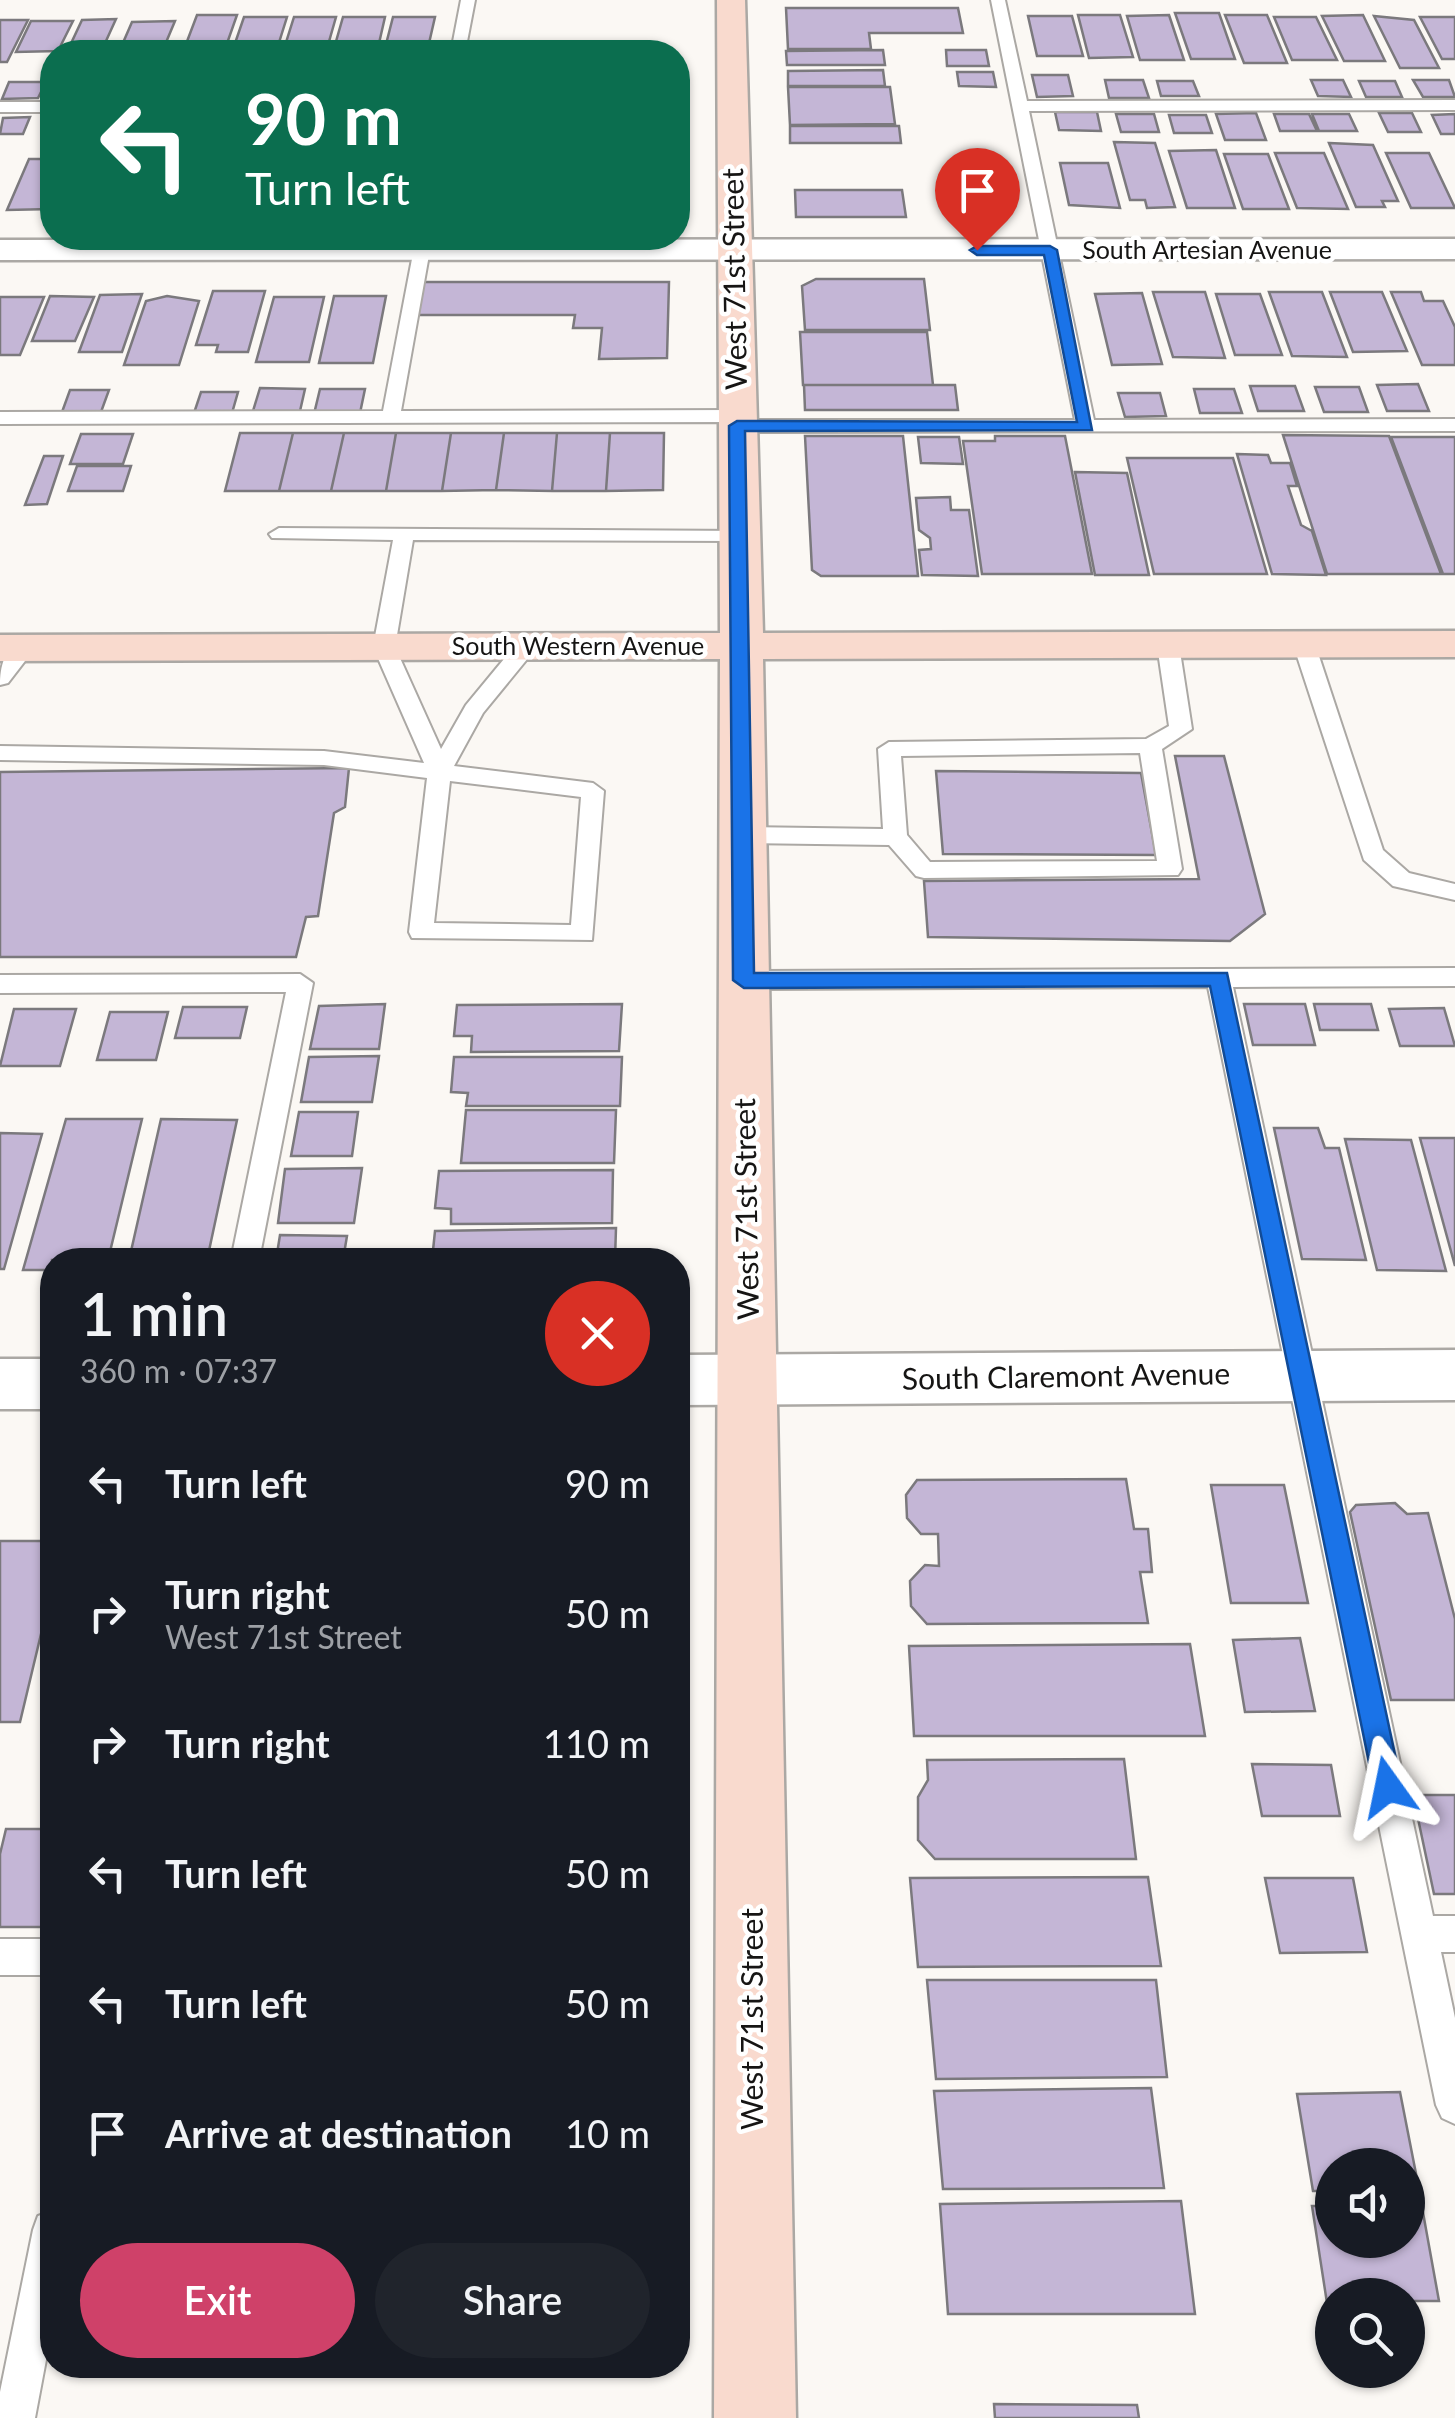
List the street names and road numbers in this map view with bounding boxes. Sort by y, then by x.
street label: West 71st Street [713,168,753,390]
street label: South Artesian Avenue [1082,234,1332,264]
street label: South Western Avenue [452,630,704,660]
street label: West 71st Street [725,1098,765,1320]
street label: South Claremont Avenue [902,1354,1230,1396]
street label: West 71st Street [733,1908,769,2130]

